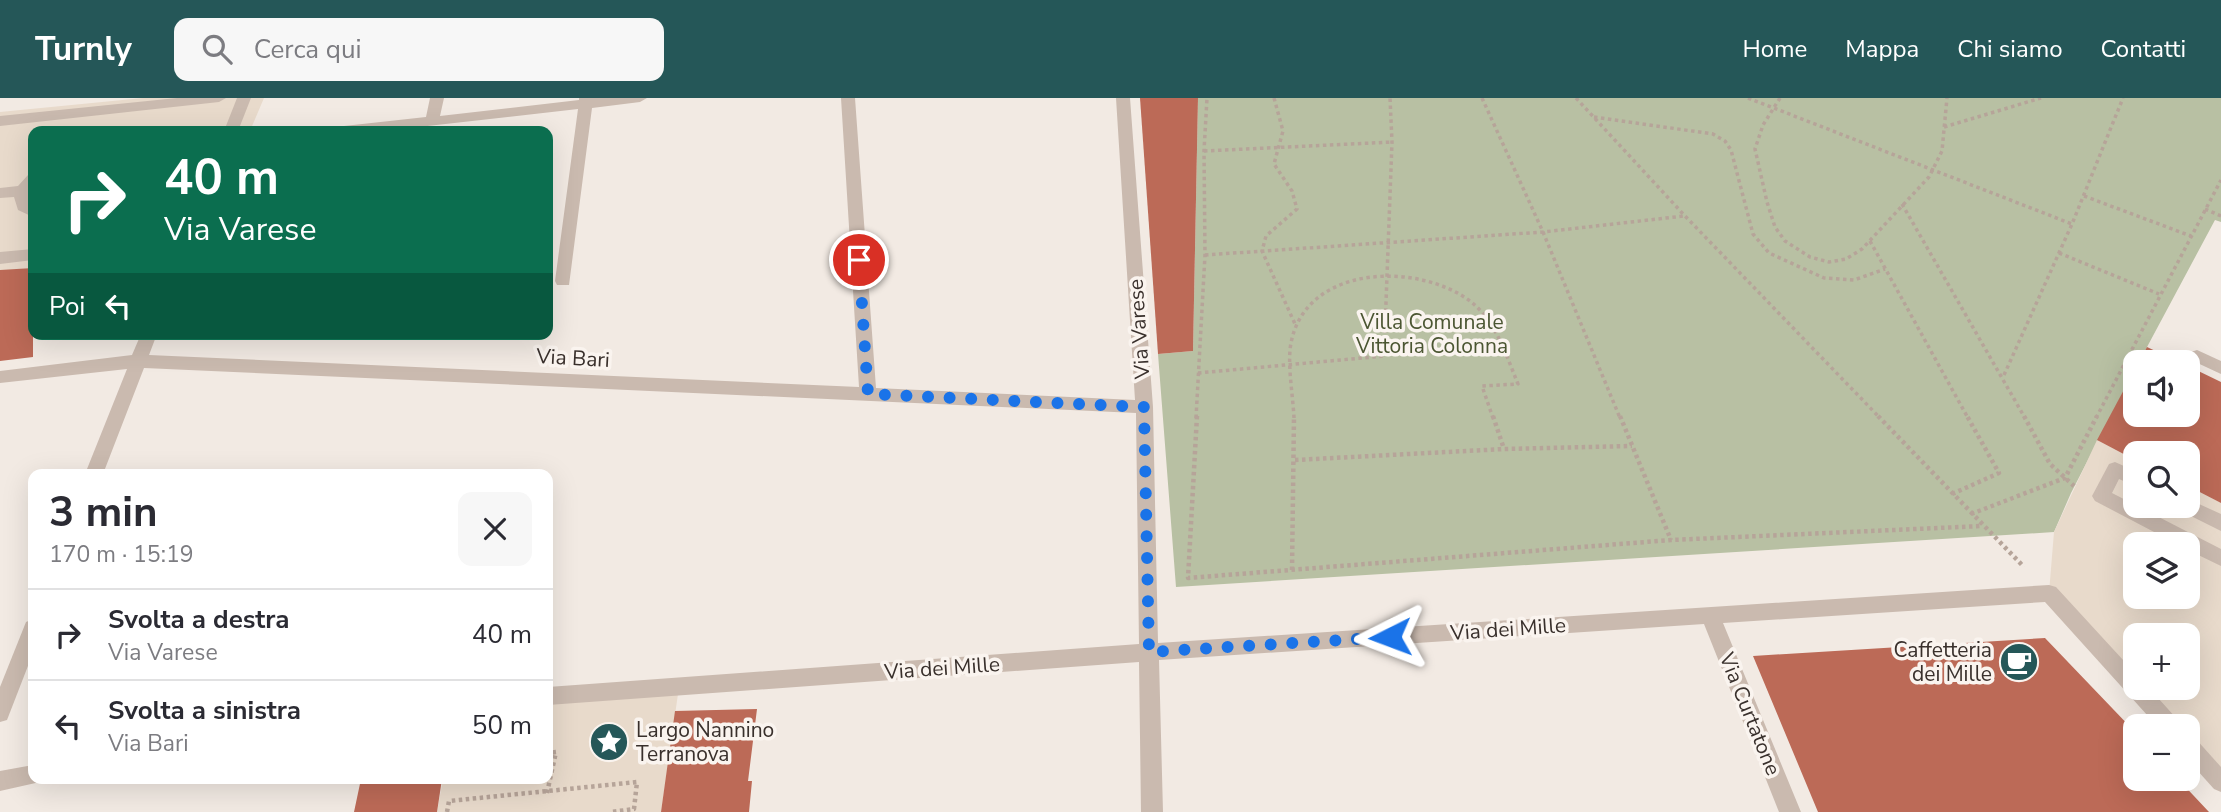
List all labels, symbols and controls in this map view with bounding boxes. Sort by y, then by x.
search box [174,18,664,81]
text: Turnly [35,27,132,72]
icon: search [198,30,236,68]
text: Cerca qui [254,32,362,67]
text: Home [1742,33,1807,65]
text: Mappa [1845,33,1919,65]
text: Chi siamo [1957,33,2063,65]
text: Contatti [2101,33,2186,65]
text: 40 m [164,144,279,211]
icon: right [49,154,140,245]
text: Via Varese [164,208,317,251]
pin [829,230,889,290]
icon: arrive [840,241,878,279]
street label: Via Varese [1122,278,1157,381]
icon: left [99,287,137,325]
text: Poi [49,289,85,324]
park label: Villa Comunale Vittoria Colonna [1355,308,1508,360]
street label: Via Bari [535,342,610,374]
map controls [2123,350,2200,791]
button: sound [2123,350,2200,427]
button: search [2123,441,2200,518]
text: 3 min [49,484,158,541]
button: close [458,492,532,566]
button: layers [2123,532,2200,609]
text: 170 m · 15:19 [49,539,194,570]
position arrow [1353,600,1427,674]
text: Svolta a destra [108,602,290,637]
street label: Via dei Mille [1448,611,1567,647]
icon: right [49,616,87,654]
text: 40 m [472,617,532,652]
button: + [2123,623,2200,700]
place label: Caffetteria dei Mille [1894,636,1992,688]
text: Via Varese [108,637,218,668]
cafe icon: Caffetteria dei Mille [1998,641,2040,683]
street label: Via Curtatone [1712,648,1787,780]
street label: Via dei Mille [882,650,1001,686]
text: Svolta a sinistra [108,693,301,728]
icon: left [49,707,87,745]
text: 50 m [472,708,532,743]
button: − [2123,714,2200,791]
place label: Largo Nannino Terranova [636,716,774,768]
place icon: Largo Nannino Terranova [588,721,630,763]
text: Via Bari [108,728,189,759]

